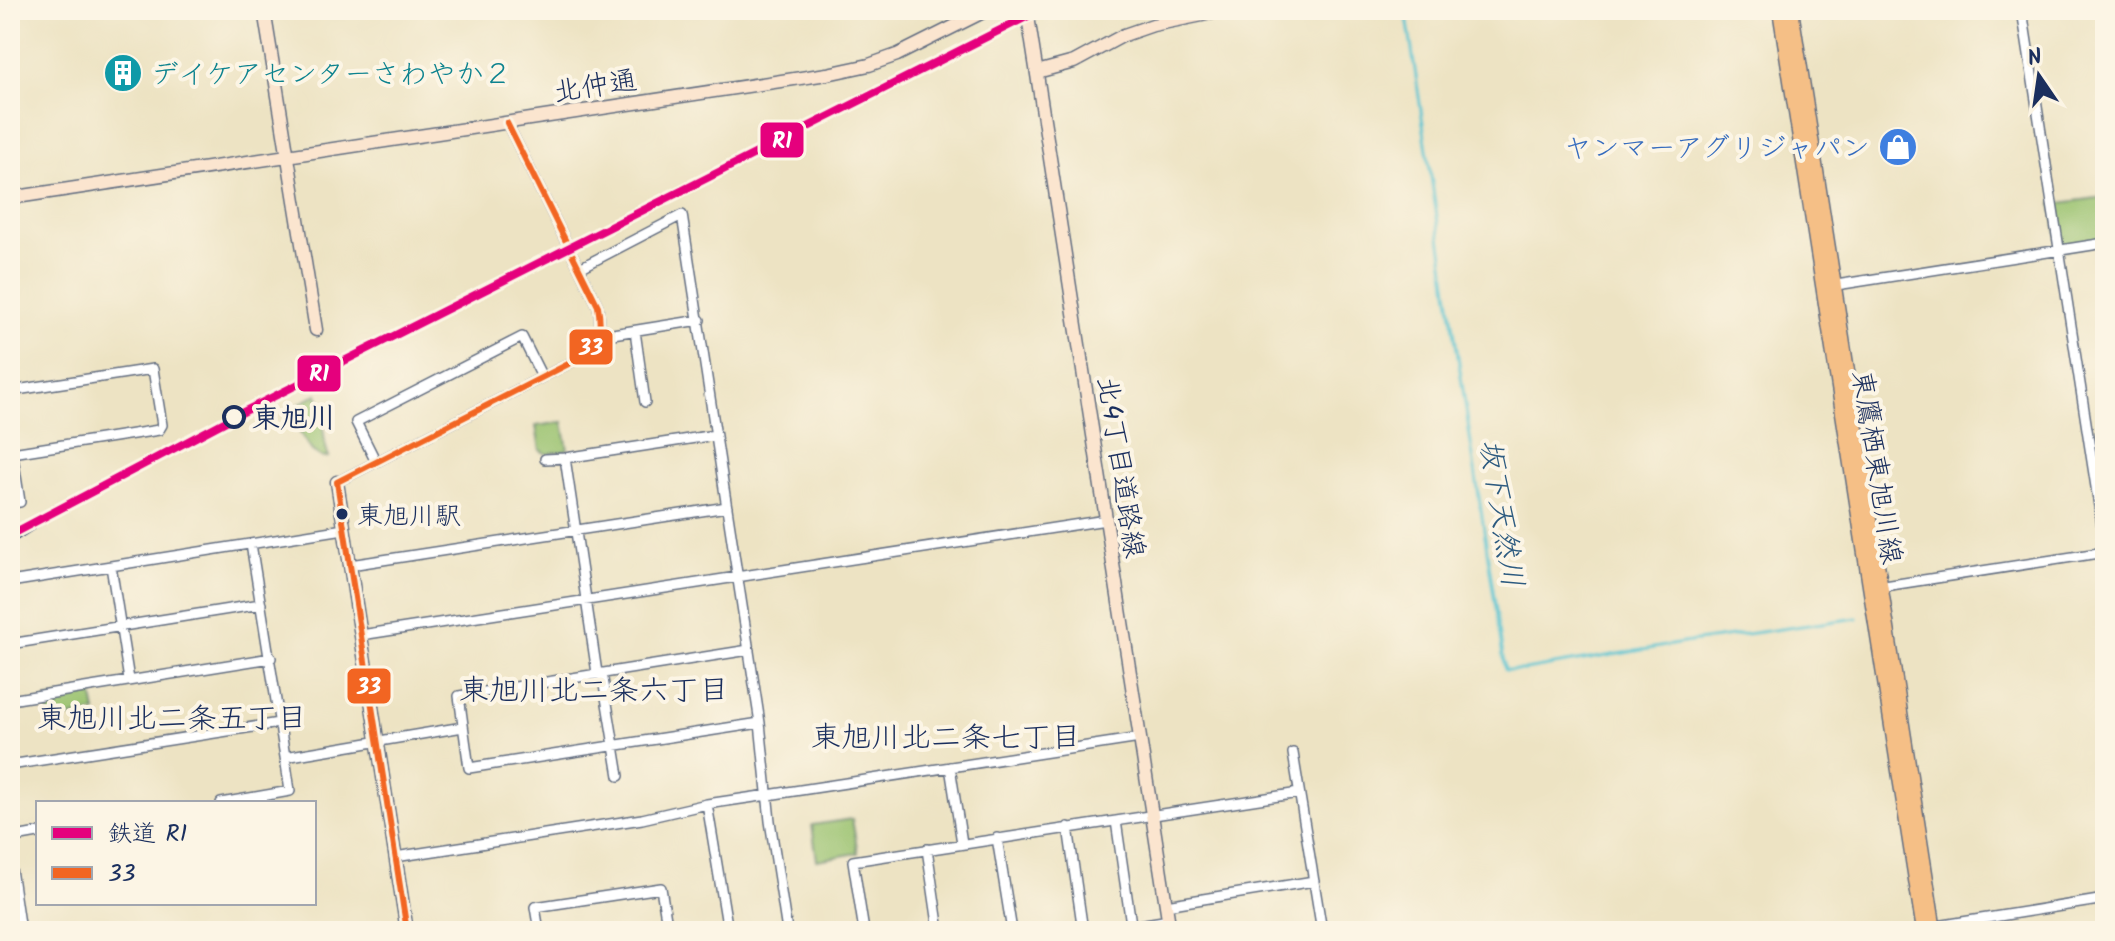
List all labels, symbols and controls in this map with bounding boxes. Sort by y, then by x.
north arrow [1999,36,2079,116]
text: N [2024,40,2046,78]
building icon: デイケアセンターさわやか２ [102,52,144,94]
place label: デイケアセンターさわやか２ [151,53,512,98]
street label: 北仲通 [550,59,640,116]
line badge: R1 [759,121,805,159]
text: R1 [772,125,792,160]
shop icon: ヤンマーアグリジャパン [1877,126,1919,168]
place label: ヤンマーアグリジャパン [1564,127,1870,172]
line badge: 33 [568,328,614,366]
text: 33 [578,332,603,367]
line badge: R1 [296,354,342,393]
text: R1 [309,358,329,393]
street label: 東鷹栖東旭川線 [1838,367,1913,568]
street label: 北4丁目道路線 [1083,373,1156,562]
place label: 東旭川 [252,397,336,442]
marker: 東旭川 [223,406,245,428]
water label: 坂下天然川 [1465,435,1535,591]
place label: 東旭川駅 [357,496,461,538]
marker: 東旭川駅 [334,506,350,522]
line badge: 33 [346,667,392,705]
district label: 東旭川北二条六丁目 [459,668,729,716]
text: 33 [356,671,381,706]
district label: 東旭川北二条五丁目 [37,696,307,744]
district label: 東旭川北二条七丁目 [811,715,1081,763]
legend [36,801,316,905]
text: 鉄道 R1 [108,815,187,854]
text: 33 [108,855,135,894]

